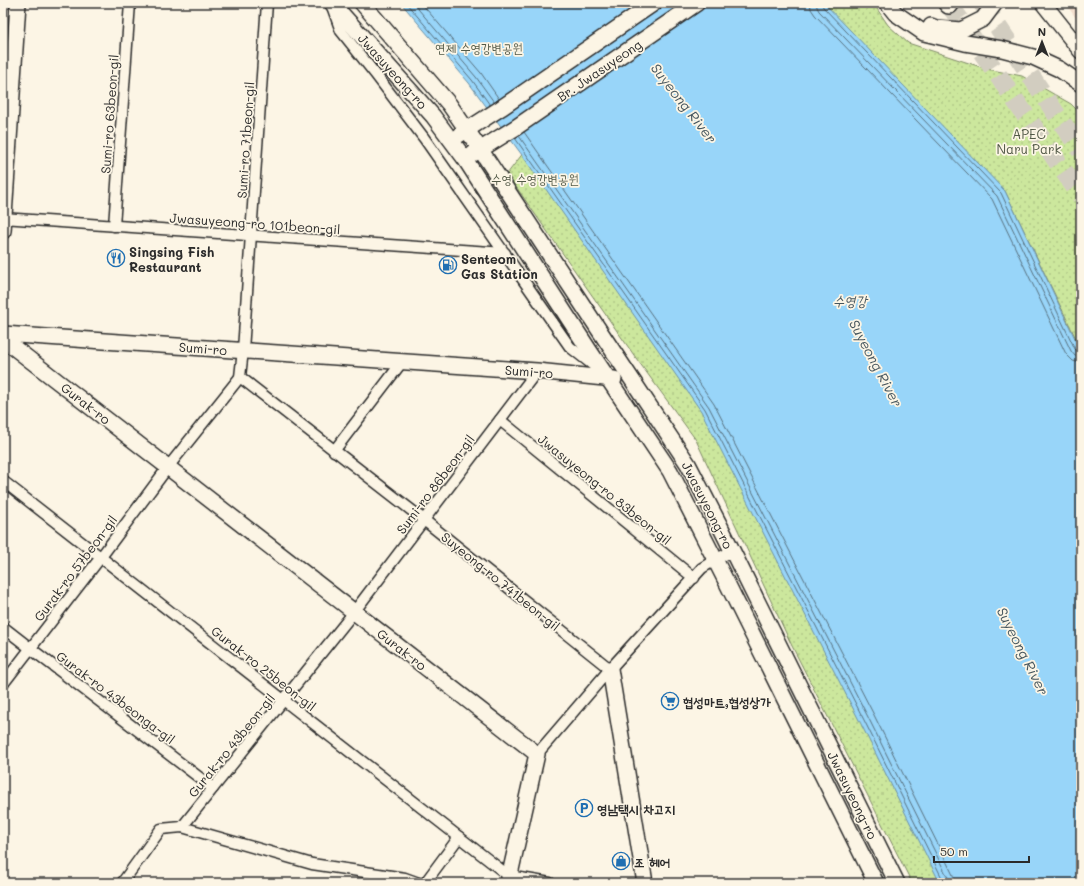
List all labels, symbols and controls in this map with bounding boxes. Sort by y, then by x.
north arrow [1022,22,1062,62]
text: N [1038,24,1046,39]
street label: Jwasuyeong-ro [355,30,432,112]
street label: Br. Jwasuyeong [553,35,645,105]
park label: 연제 수영강변공원 [435,39,523,56]
street label: Sumi-ro 63beon-gil [96,54,122,174]
water label: Suyeong River [647,59,721,147]
street label: Sumi-ro 71beon-gil [232,81,258,199]
park label: APEC Naru Park [997,125,1062,157]
park label: 수영 수영강변공원 [491,170,579,187]
street label: Jwasuyeong-ro 101beon-gil [169,209,341,237]
place label: Singsing Fish Restaurant [129,243,215,275]
restaurant icon: Singsing Fish Restaurant [106,248,126,268]
place label: Senteom Gas Station [461,250,538,282]
fuel station icon: Senteom Gas Station [438,255,458,275]
water label: 수영강 [833,291,869,310]
water label: Suyeong River [845,316,907,410]
street label: Sumi-ro [178,338,228,358]
street label: Sumi-ro [504,361,554,381]
street label: Gurak-ro [58,378,114,428]
street label: Jwasuyeong-ro 83beon-gil [535,430,675,548]
street label: Sumi-ro 86beon-gil [392,431,478,537]
street label: Jwasuyeong-ro [679,458,737,552]
street label: Gurak-ro 57beon-gil [30,512,120,624]
street label: Suyeong-ro 741beon-gil [438,528,564,634]
water label: Suyeong River [993,604,1053,698]
street label: Gurak-ro 25beon-gil [208,622,320,714]
street label: Gurak-ro [374,624,430,674]
street label: Gurak-ro 43beonga-gil [53,647,179,747]
street label: Gurak-ro 43beon-gil [184,690,278,800]
supermarket icon: 협성마트,협성상가 [660,691,680,711]
place label: 협성마트,협성상가 [683,693,771,710]
street label: Jwasuyeong-ro [824,748,882,842]
parking icon: 영남택시 차고지 [574,798,594,818]
place label: 영남택시 차고지 [597,800,675,817]
scale bar [934,838,1029,864]
text: 50 m [940,843,968,859]
shop icon: 조 헤어 [611,851,631,871]
place label: 조 헤어 [634,853,670,870]

